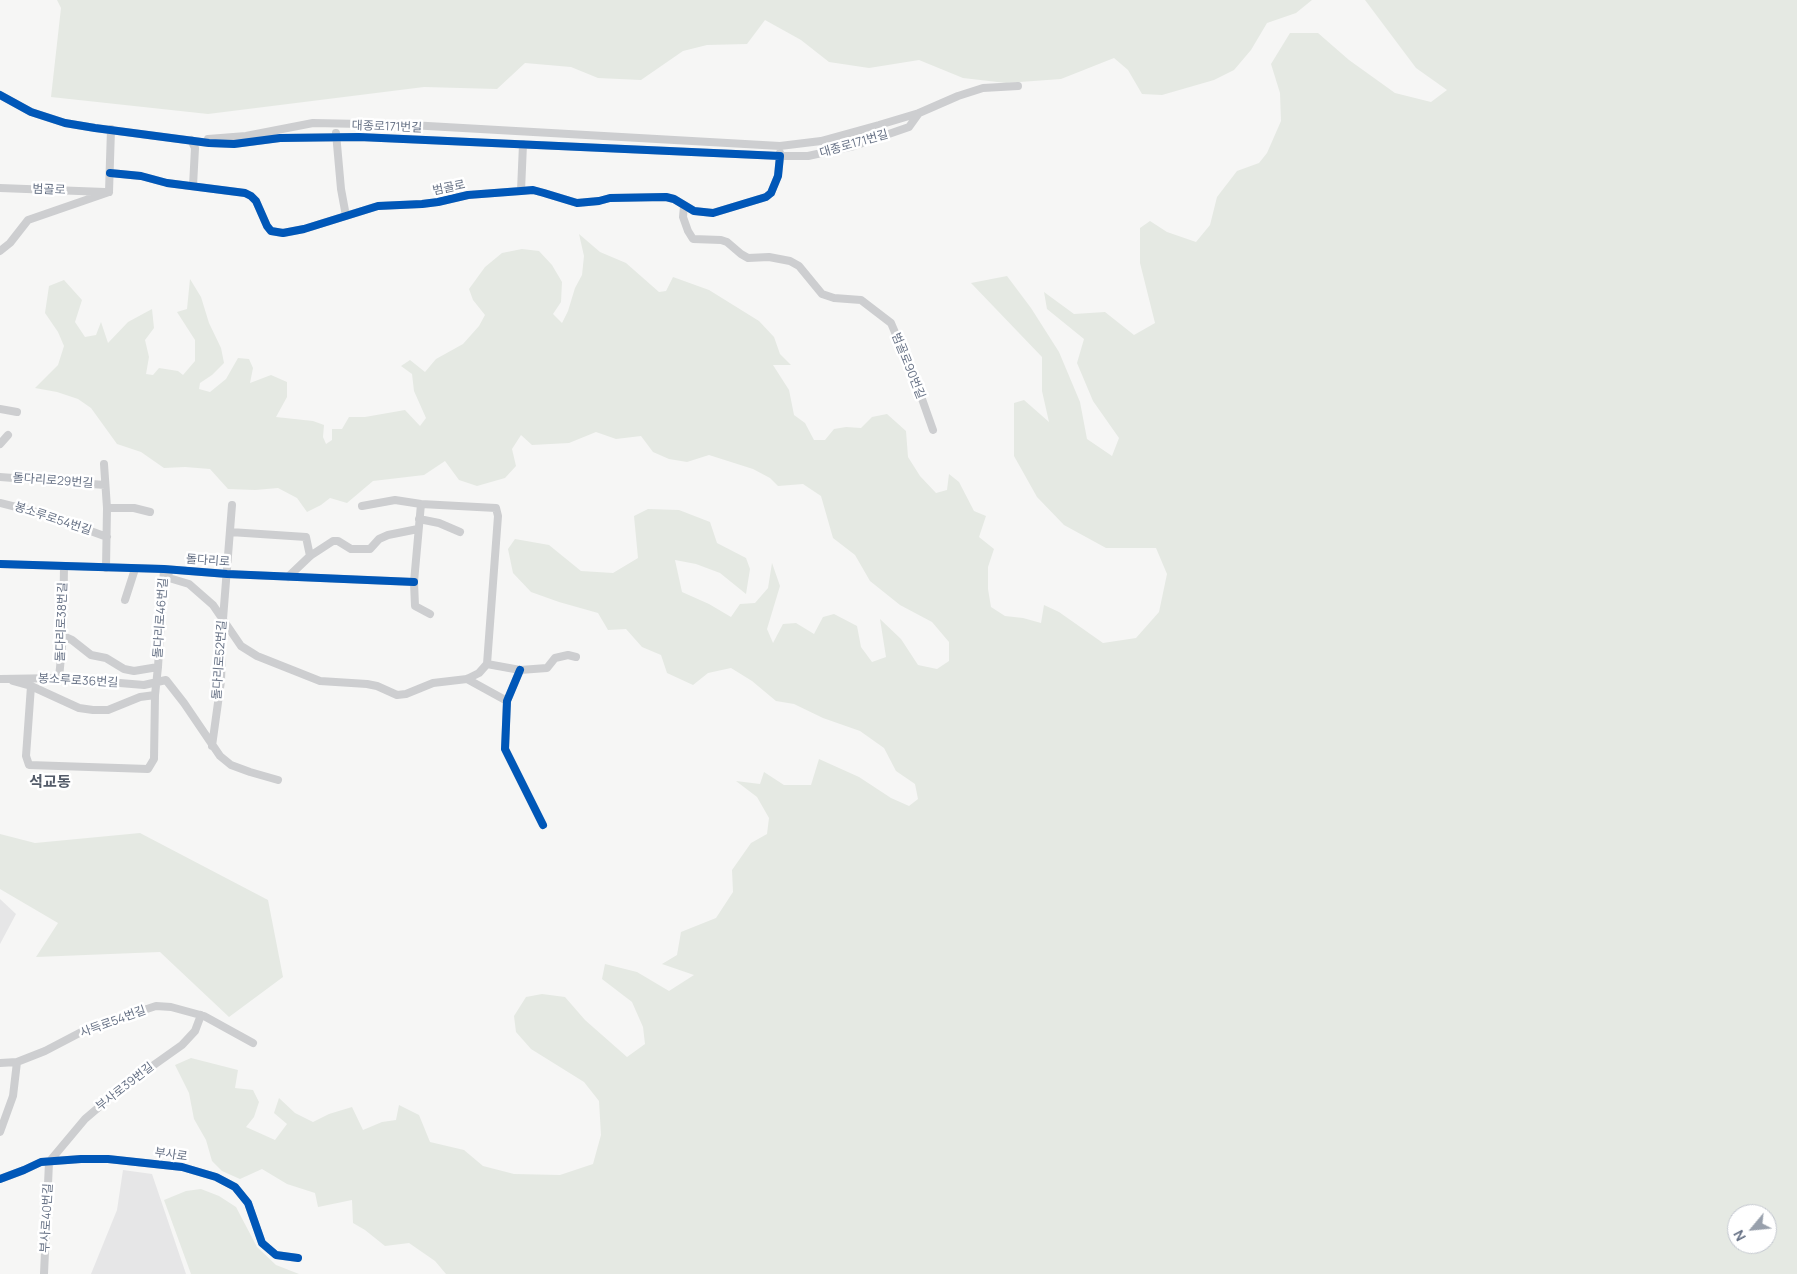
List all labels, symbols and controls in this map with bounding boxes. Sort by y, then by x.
street label: 대종로171번길 [351,119,423,135]
street label: 대종로171번길 [818,127,890,161]
street label: 범골로 [431,178,467,198]
street label: 범골로 [32,182,66,198]
street label: 범골로90번길 [888,331,928,401]
street label: 돌다리로29번길 [12,471,94,491]
street label: 봉소루로54번길 [13,500,93,538]
street label: 돌다리로 [185,552,231,570]
street label: 돌다리로46번길 [151,577,171,659]
street label: 돌다리로38번길 [53,582,71,662]
street label: 돌다리로52번길 [210,620,230,700]
street label: 봉소루로36번길 [38,672,118,690]
district label: 석교동 [29,774,71,792]
street label: 사득로54번길 [78,1003,148,1041]
street label: 부사로39번길 [93,1060,157,1114]
street label: 부사로 [154,1146,188,1164]
street label: 부사로40번길 [38,1183,56,1253]
north arrow [1727,1204,1777,1254]
text: N [1728,1227,1750,1245]

